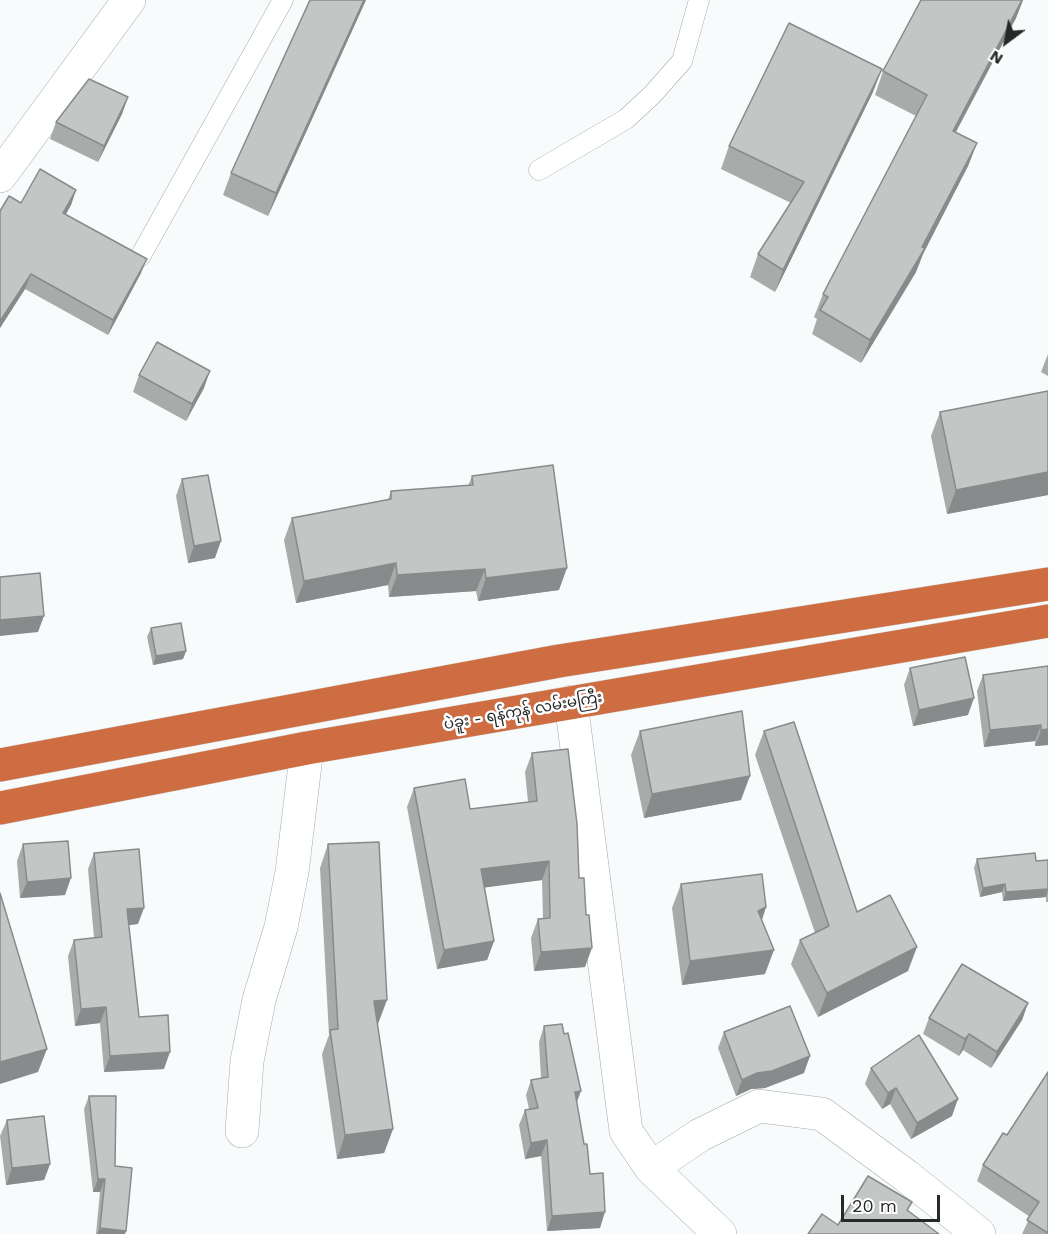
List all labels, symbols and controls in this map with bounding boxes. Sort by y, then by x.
north arrow [976,12,1036,72]
text: N [986,46,1006,69]
street label: ပဲခူး - ရန်ကုန် လမ်းမကြီး [442,688,604,734]
scale bar [844,1183,943,1221]
text: 20 m [852,1195,897,1216]

